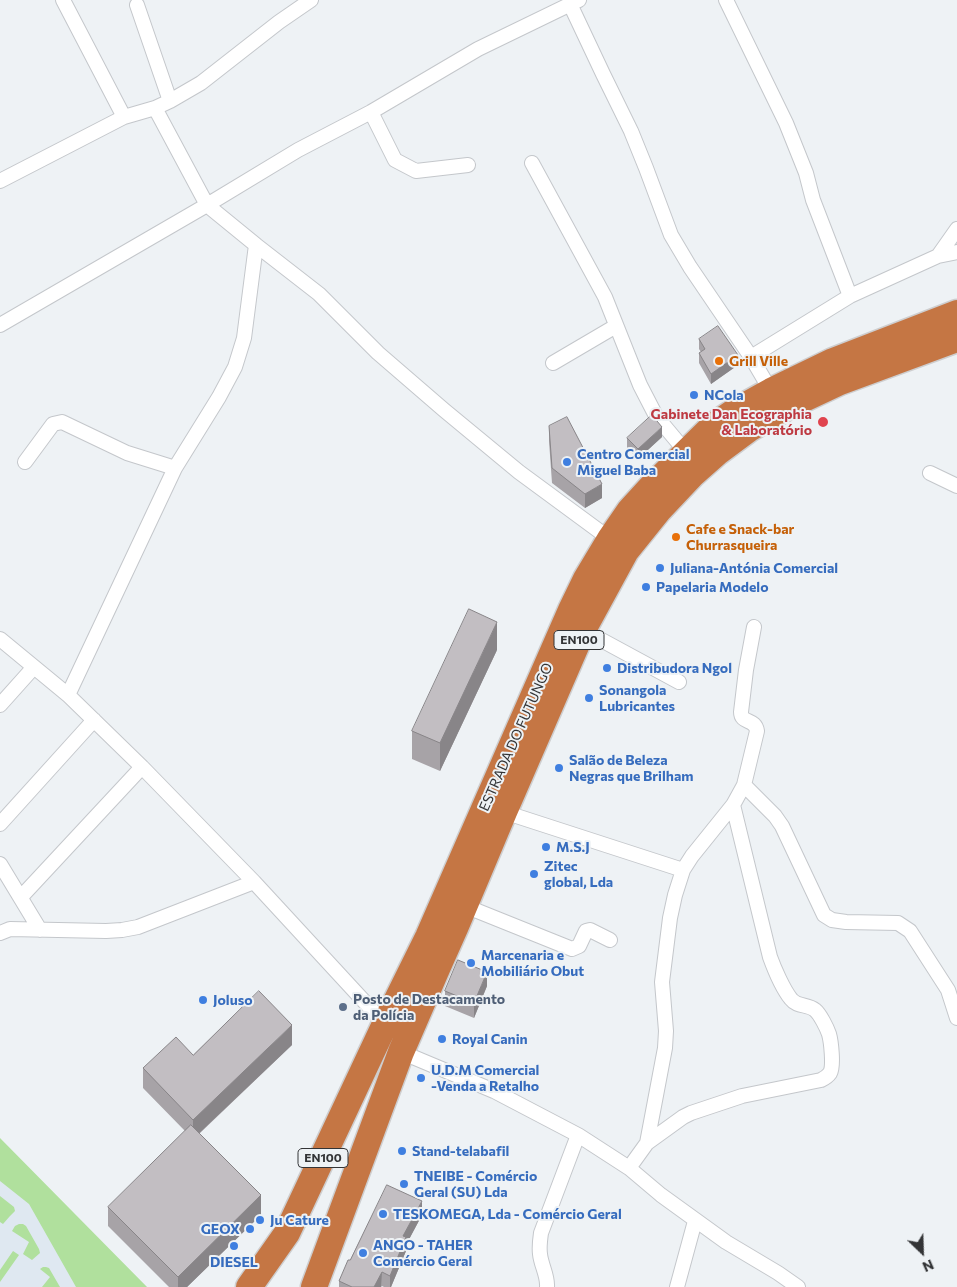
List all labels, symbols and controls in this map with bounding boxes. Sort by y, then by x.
place label: Grill Ville [729,353,788,369]
marker: Grill Ville [713,355,725,367]
place label: NCola [704,387,744,403]
marker: NCola [688,389,700,401]
place label: Gabinete Dan Ecographia & Laboratório [651,406,812,438]
marker: Gabinete Dan Ecographia & Laboratório [816,415,830,429]
place label: Centro Comercial Miguel Baba [577,446,690,478]
marker: Centro Comercial Miguel Baba [561,456,573,468]
place label: Cafe e Snack-bar Churrasqueira [686,521,794,554]
marker: Cafe e Snack-bar Churrasqueira [670,531,682,543]
place label: Juliana-Antónia Comercial [670,560,838,576]
marker: Juliana-Antónia Comercial [654,562,666,574]
place label: Papelaria Modelo [656,579,769,595]
marker: Papelaria Modelo [640,581,652,593]
road number: EN100 [554,630,604,650]
street label: ESTRADA DO FUTUNGO [476,660,556,814]
place label: Distribudora Ngol [617,660,732,676]
marker: Distribudora Ngol [601,662,613,674]
place label: Sonangola Lubricantes [599,682,675,714]
marker: Sonangola Lubricantes [583,692,595,704]
place label: Salão de Beleza Negras que Brilham [569,752,693,784]
marker: Salão de Beleza Negras que Brilham [553,762,565,774]
place label: M.S.J [556,839,590,855]
marker: M.S.J [540,841,552,853]
place label: Zitec global, Lda [544,858,613,890]
marker: Zitec global, Lda [528,868,540,880]
place label: Marcenaria e Mobiliário Obut [481,947,584,980]
marker: Marcenaria e Mobiliário Obut [465,957,477,969]
place label: Posto de Destacamento da Polícia [353,991,505,1024]
place label: Joluso [213,992,253,1008]
marker: Joluso [197,994,209,1006]
marker: Posto de Destacamento da Polícia [337,1001,349,1013]
place label: Royal Canin [452,1031,528,1047]
marker: Royal Canin [436,1033,448,1045]
place label: U.D.M Comercial -Venda a Retalho [431,1062,539,1094]
marker: U.D.M Comercial -Venda a Retalho [415,1072,427,1084]
place label: Stand-telabafil [412,1143,509,1159]
marker: Stand-telabafil [396,1145,408,1157]
road number: EN100 [298,1148,348,1168]
place label: TNEIBE - Comércio Geral (SU) Lda [414,1168,537,1200]
marker: TNEIBE - Comércio Geral (SU) Lda [398,1178,410,1190]
place label: TESKOMEGA, Lda - Comércio Geral [393,1206,622,1222]
marker: TESKOMEGA, Lda - Comércio Geral [377,1208,389,1220]
place label: Ju Cature [270,1212,329,1228]
marker: Ju Cature [254,1214,266,1226]
place label: GEOX [201,1221,240,1237]
marker: GEOX [244,1223,256,1235]
north arrow [897,1227,947,1277]
place label: ANGO - TAHER Comércio Geral [373,1237,473,1270]
marker: DIESEL [228,1240,240,1252]
marker: ANGO - TAHER Comércio Geral [357,1247,369,1259]
place label: DIESEL [210,1254,258,1270]
text: N [920,1256,937,1276]

